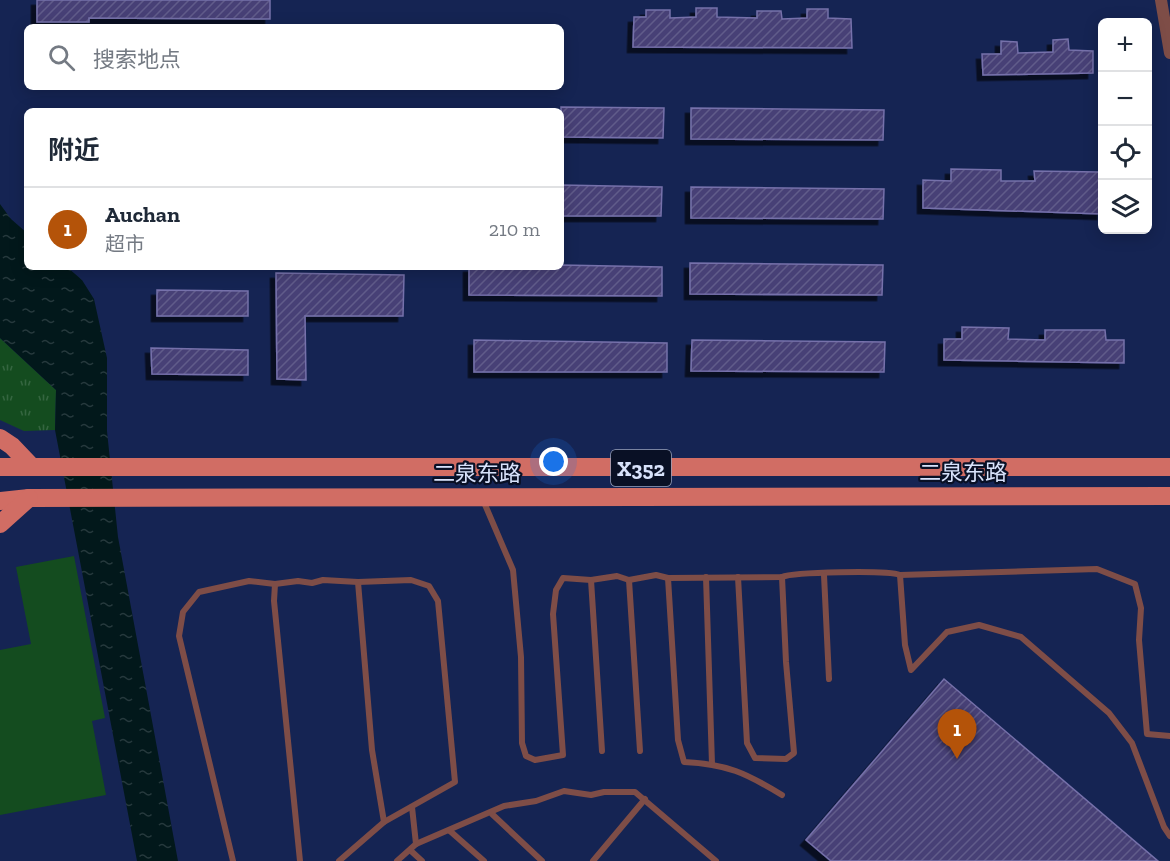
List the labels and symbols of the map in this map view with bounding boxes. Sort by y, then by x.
your location [539,447,568,476]
road number: X352 [611,450,671,486]
street label: 二泉东路 [919,459,1007,486]
street label: 二泉东路 [433,460,521,487]
pin: 1 [938,710,976,759]

